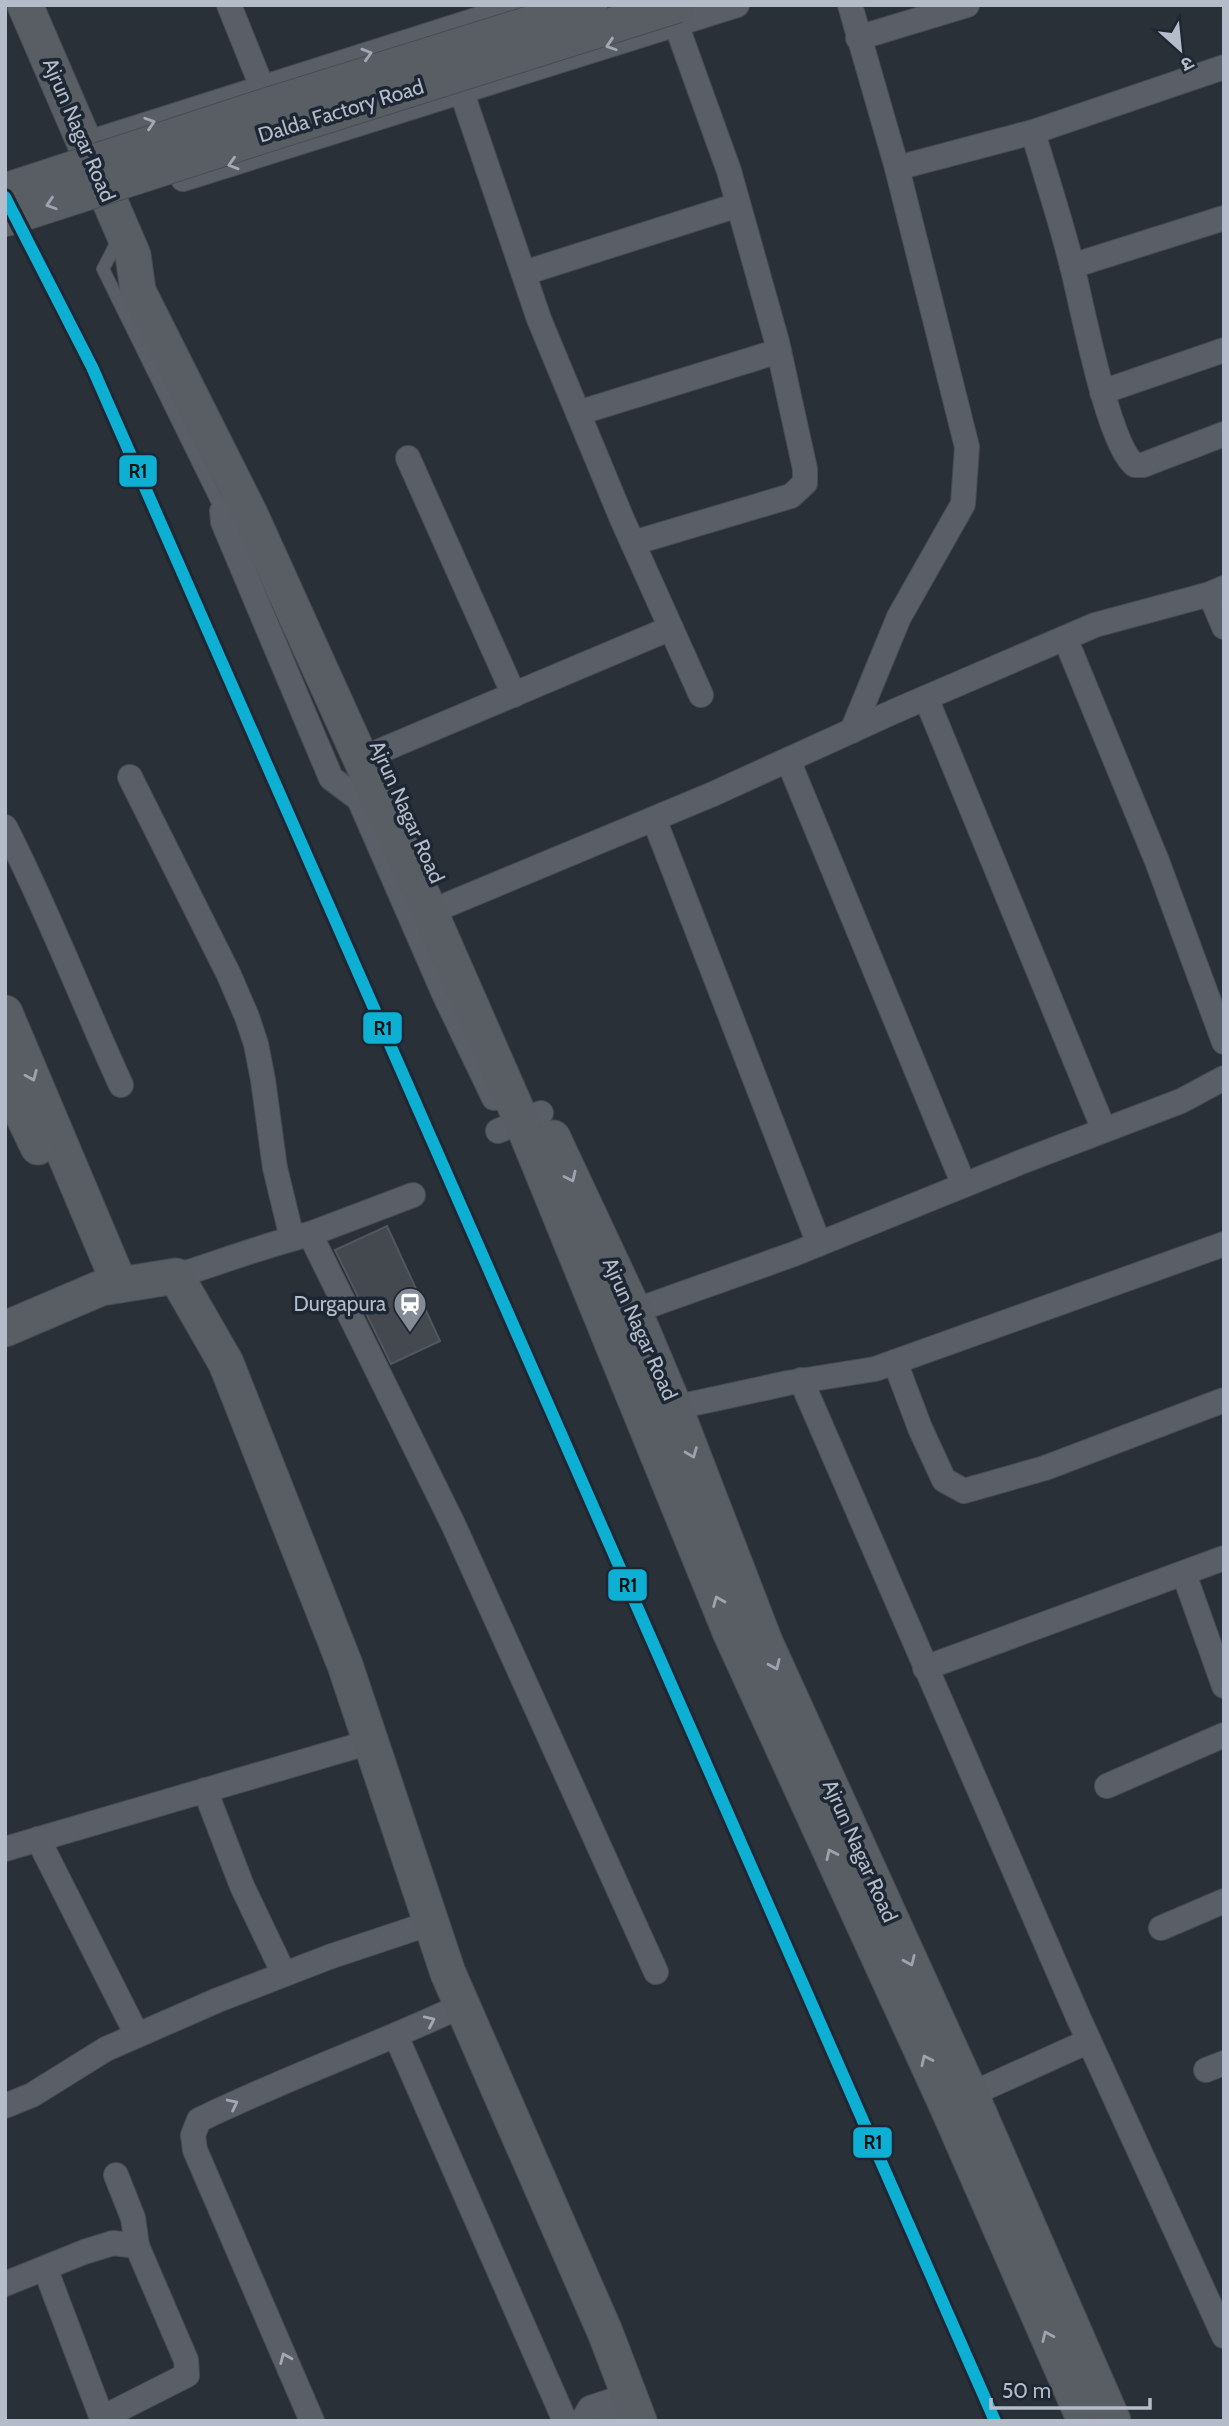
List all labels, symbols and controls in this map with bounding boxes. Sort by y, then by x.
north arrow [1145,14,1215,84]
one-way arrow [605,37,617,52]
one-way arrow [360,48,372,62]
text: उ [1177,51,1198,77]
street label: Ajrun Nagar Road [37,54,121,206]
street label: Dalda Factory Road [255,73,427,148]
one-way arrow [143,117,155,131]
one-way arrow [227,156,240,170]
one-way arrow [46,196,58,210]
line badge: R1 [118,454,158,488]
text: R1 [129,460,147,483]
street label: Ajrun Nagar Road [364,737,450,887]
line badge: R1 [362,1011,403,1045]
text: R1 [374,1017,392,1040]
one-way arrow [24,1069,38,1081]
one-way arrow [563,1170,577,1183]
street label: Ajrun Nagar Road [597,1254,683,1404]
station icon: Durgapura [391,1285,429,1334]
place label: Durgapura [294,1291,386,1316]
one-way arrow [684,1446,698,1458]
line badge: R1 [607,1568,648,1602]
text: R1 [619,1574,637,1597]
one-way arrow [712,1596,726,1608]
one-way arrow [767,1658,781,1670]
street label: Ajrun Nagar Road [817,1776,903,1926]
one-way arrow [825,1848,839,1861]
one-way arrow [902,1954,916,1966]
one-way arrow [423,2015,435,2029]
one-way arrow [920,2055,934,2068]
one-way arrow [225,2098,238,2112]
line badge: R1 [852,2126,893,2159]
text: R1 [864,2131,882,2154]
one-way arrow [1041,2331,1055,2343]
one-way arrow [279,2353,293,2365]
scale bar [991,2366,1150,2410]
text: 50 m [1002,2378,1051,2403]

